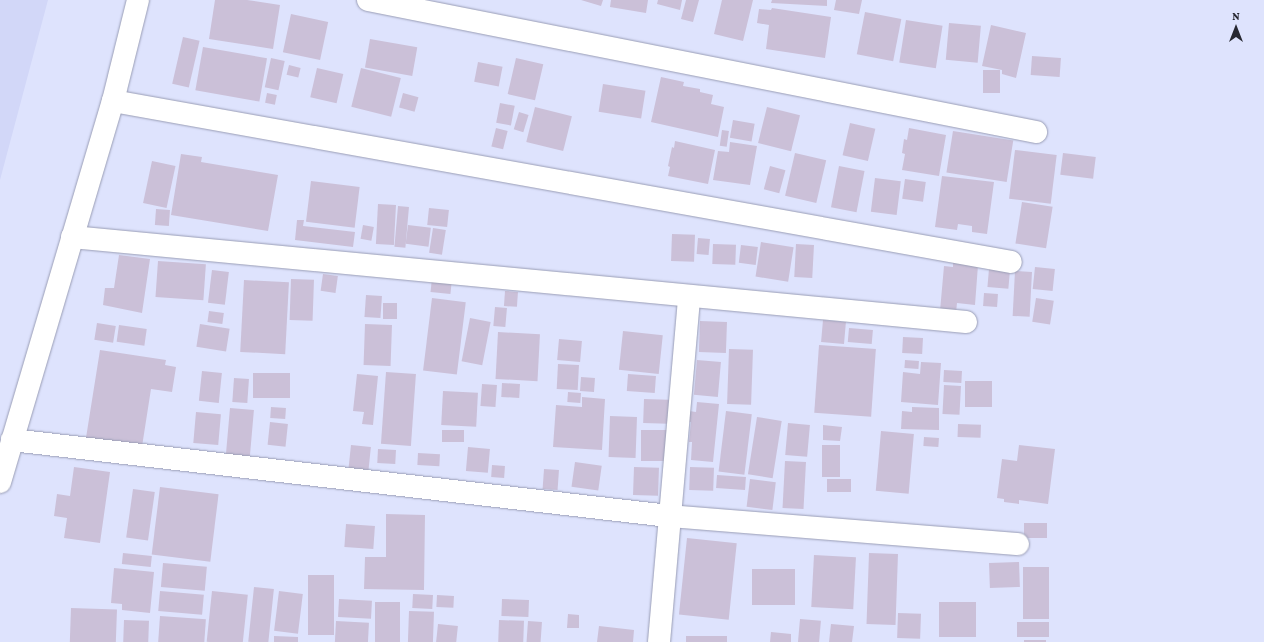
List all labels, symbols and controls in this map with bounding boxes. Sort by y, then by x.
north arrow [1216,8,1256,48]
text: N [1232,10,1240,22]

